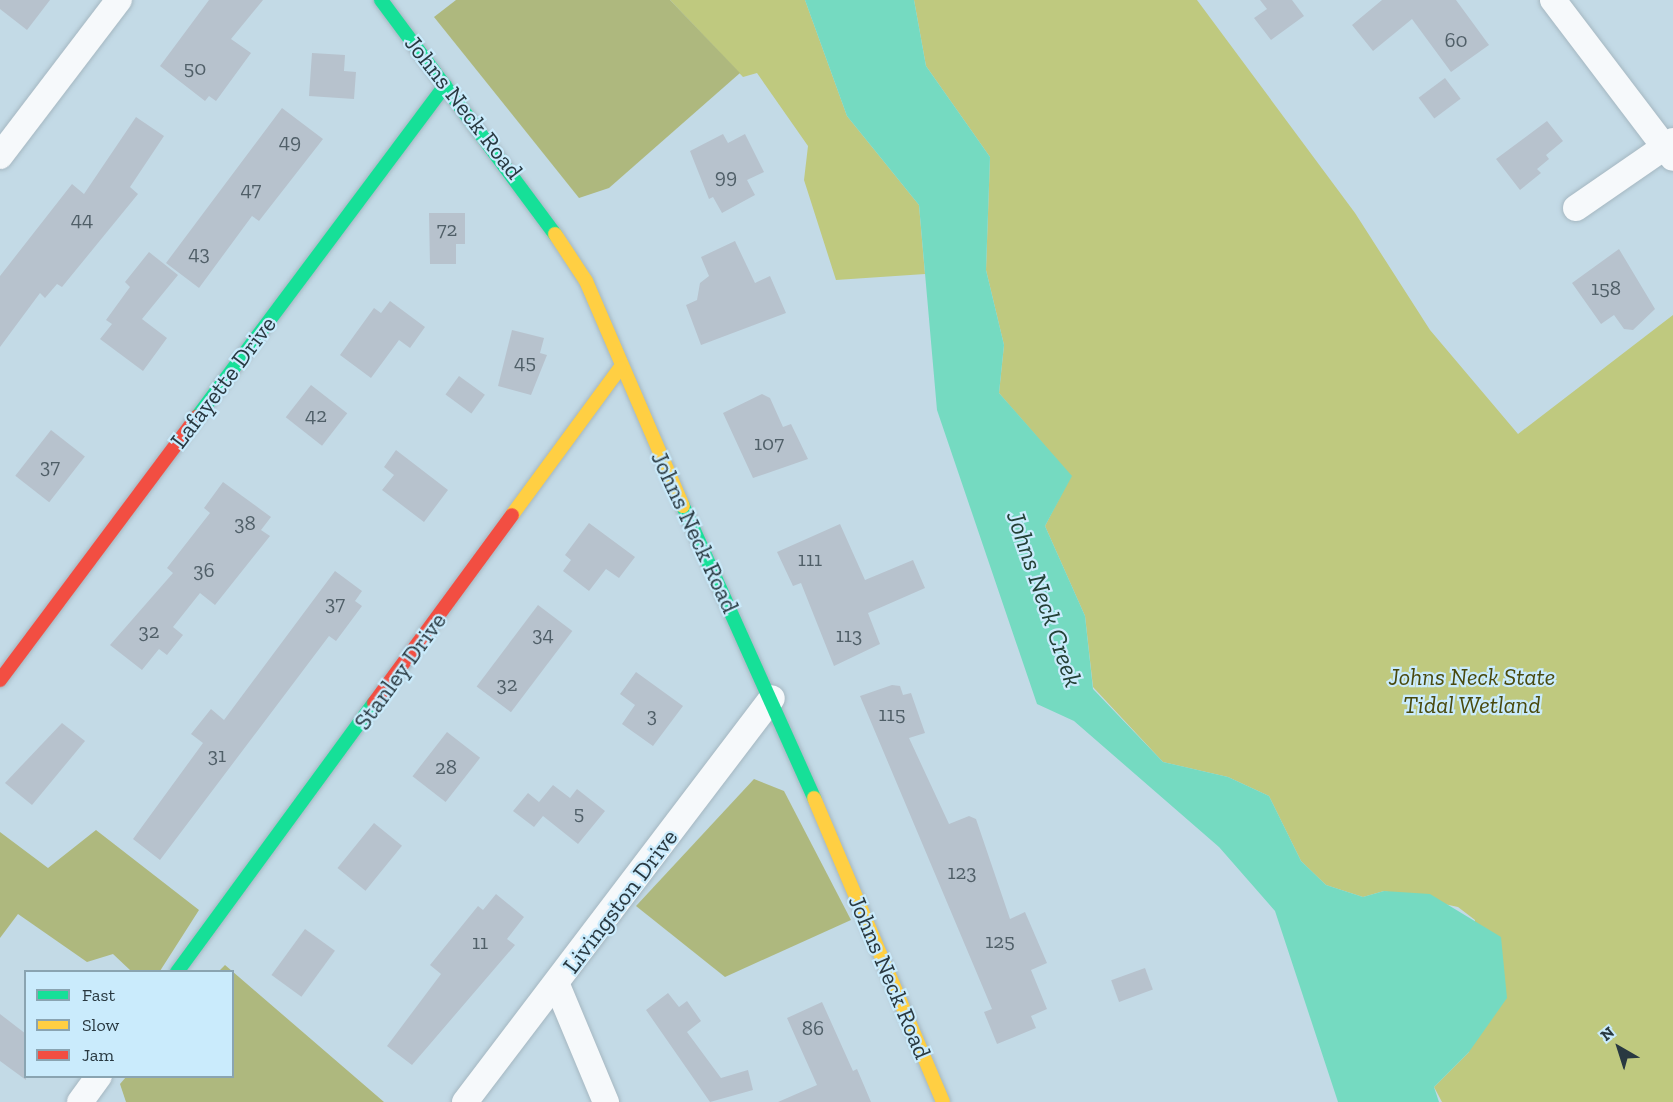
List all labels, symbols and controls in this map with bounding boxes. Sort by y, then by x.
house number: 60 [1444,27,1468,53]
street label: Johns Neck Road [399,29,529,185]
house number: 50 [184,55,206,81]
house number: 49 [279,128,301,154]
house number: 99 [715,163,737,189]
house number: 47 [241,176,261,202]
house number: 44 [71,206,93,232]
house number: 72 [437,216,457,242]
house number: 43 [188,240,210,266]
house number: 158 [1591,275,1621,301]
street label: Lafayette Drive [164,310,282,454]
house number: 45 [514,349,536,375]
house number: 42 [305,402,327,428]
house number: 107 [754,430,784,456]
street label: Johns Neck Road [645,447,745,617]
house number: 37 [40,453,60,479]
water label: Johns Neck Creek [999,507,1089,691]
house number: 38 [234,510,256,536]
house number: 111 [798,546,822,572]
house number: 36 [193,557,215,583]
house number: 37 [325,590,345,616]
street label: Stanley Drive [348,607,452,735]
house number: 32 [138,618,160,644]
house number: 34 [532,621,554,647]
house number: 113 [836,622,862,648]
park label: Johns Neck State Tidal Wetland [1389,663,1555,719]
house number: 32 [496,671,518,697]
house number: 115 [879,701,905,727]
house number: 3 [647,702,657,728]
house number: 31 [208,742,226,768]
house number: 28 [435,754,457,780]
house number: 5 [574,800,584,826]
street label: Livingston Drive [557,823,683,979]
house number: 123 [947,859,977,885]
street label: Johns Neck Road [843,891,937,1063]
house number: 125 [985,928,1015,954]
house number: 11 [472,929,488,955]
legend [24,970,234,1078]
text: Fast [82,984,115,1006]
text: Slow [82,1014,119,1036]
house number: 86 [802,1015,824,1041]
north arrow [1589,1018,1649,1078]
text: N [1597,1022,1618,1045]
text: Jam [82,1044,114,1066]

